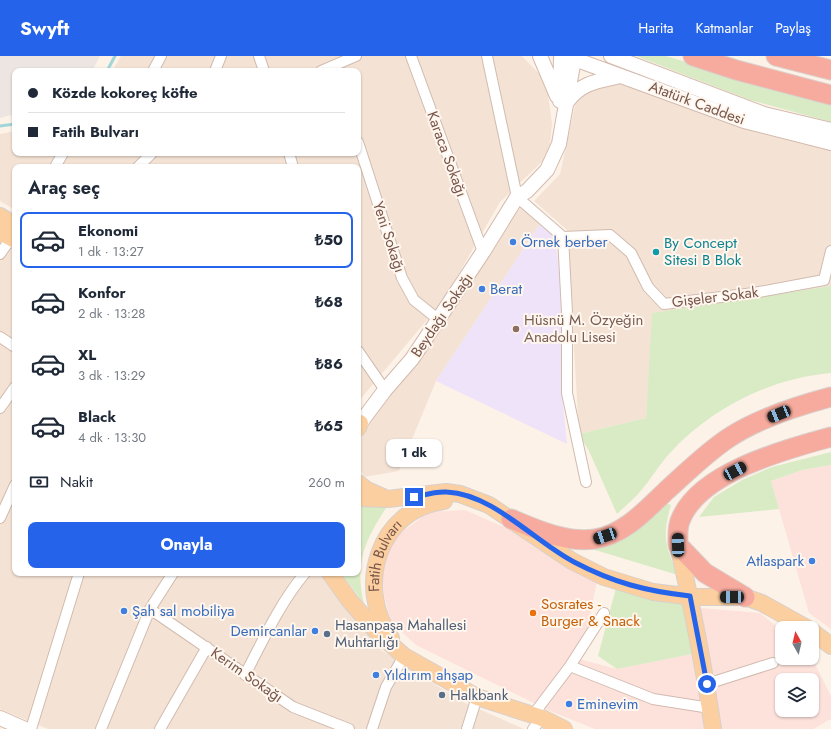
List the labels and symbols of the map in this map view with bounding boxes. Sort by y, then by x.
street label: Atatürk Caddesi [646,75,748,131]
street label: Karaca Sokağı [421,108,473,200]
street label: Yeni Sokağı [367,199,411,275]
place label: Örnek berber [521,231,608,253]
place label: By Concept Sitesi B Blok [664,232,742,271]
marker: Örnek berber [508,237,518,247]
marker: By Concept Sitesi B Blok [651,247,661,257]
street label: Beydağı Sokağı [406,268,478,362]
place label: Berat [490,278,522,300]
street label: Gişeler Sokak [671,281,760,313]
marker: Berat [477,284,487,294]
place label: Hüsnü M. Özyeğin Anadolu Lisesi [524,309,643,348]
marker: Hüsnü M. Özyeğin Anadolu Lisesi [511,324,521,334]
car [766,404,792,424]
callout: 1 dk [386,439,442,467]
car [722,460,748,482]
route end [405,488,423,506]
street label: Fatih Bulvarı [363,514,407,592]
car [592,526,618,546]
car [672,533,684,557]
place label: Atlaspark [746,550,804,572]
marker: Atlaspark [807,556,817,566]
car [720,591,744,603]
place label: Sosrates - Burger & Snack [541,593,640,632]
place label: Şah sal mobiliya [132,600,235,622]
marker: Şah sal mobiliya [119,606,129,616]
marker: Sosrates - Burger & Snack [528,608,538,618]
place label: Hasanpaşa Mahallesi Muhtarlığı [335,614,467,653]
place label: Demircanlar [230,620,308,642]
north arrow [775,621,819,665]
marker: Demircanlar [310,626,320,636]
marker: Hasanpaşa Mahallesi Muhtarlığı [322,629,332,639]
street label: Kerim Sokağı [206,642,288,708]
place label: Yıldırım ahşap [384,664,474,686]
marker: Yıldırım ahşap [371,670,381,680]
route start [698,675,716,693]
place label: Halkbank [450,684,509,706]
marker: Halkbank [437,690,447,700]
place label: Eminevim [577,693,638,715]
marker: Eminevim [564,699,574,709]

